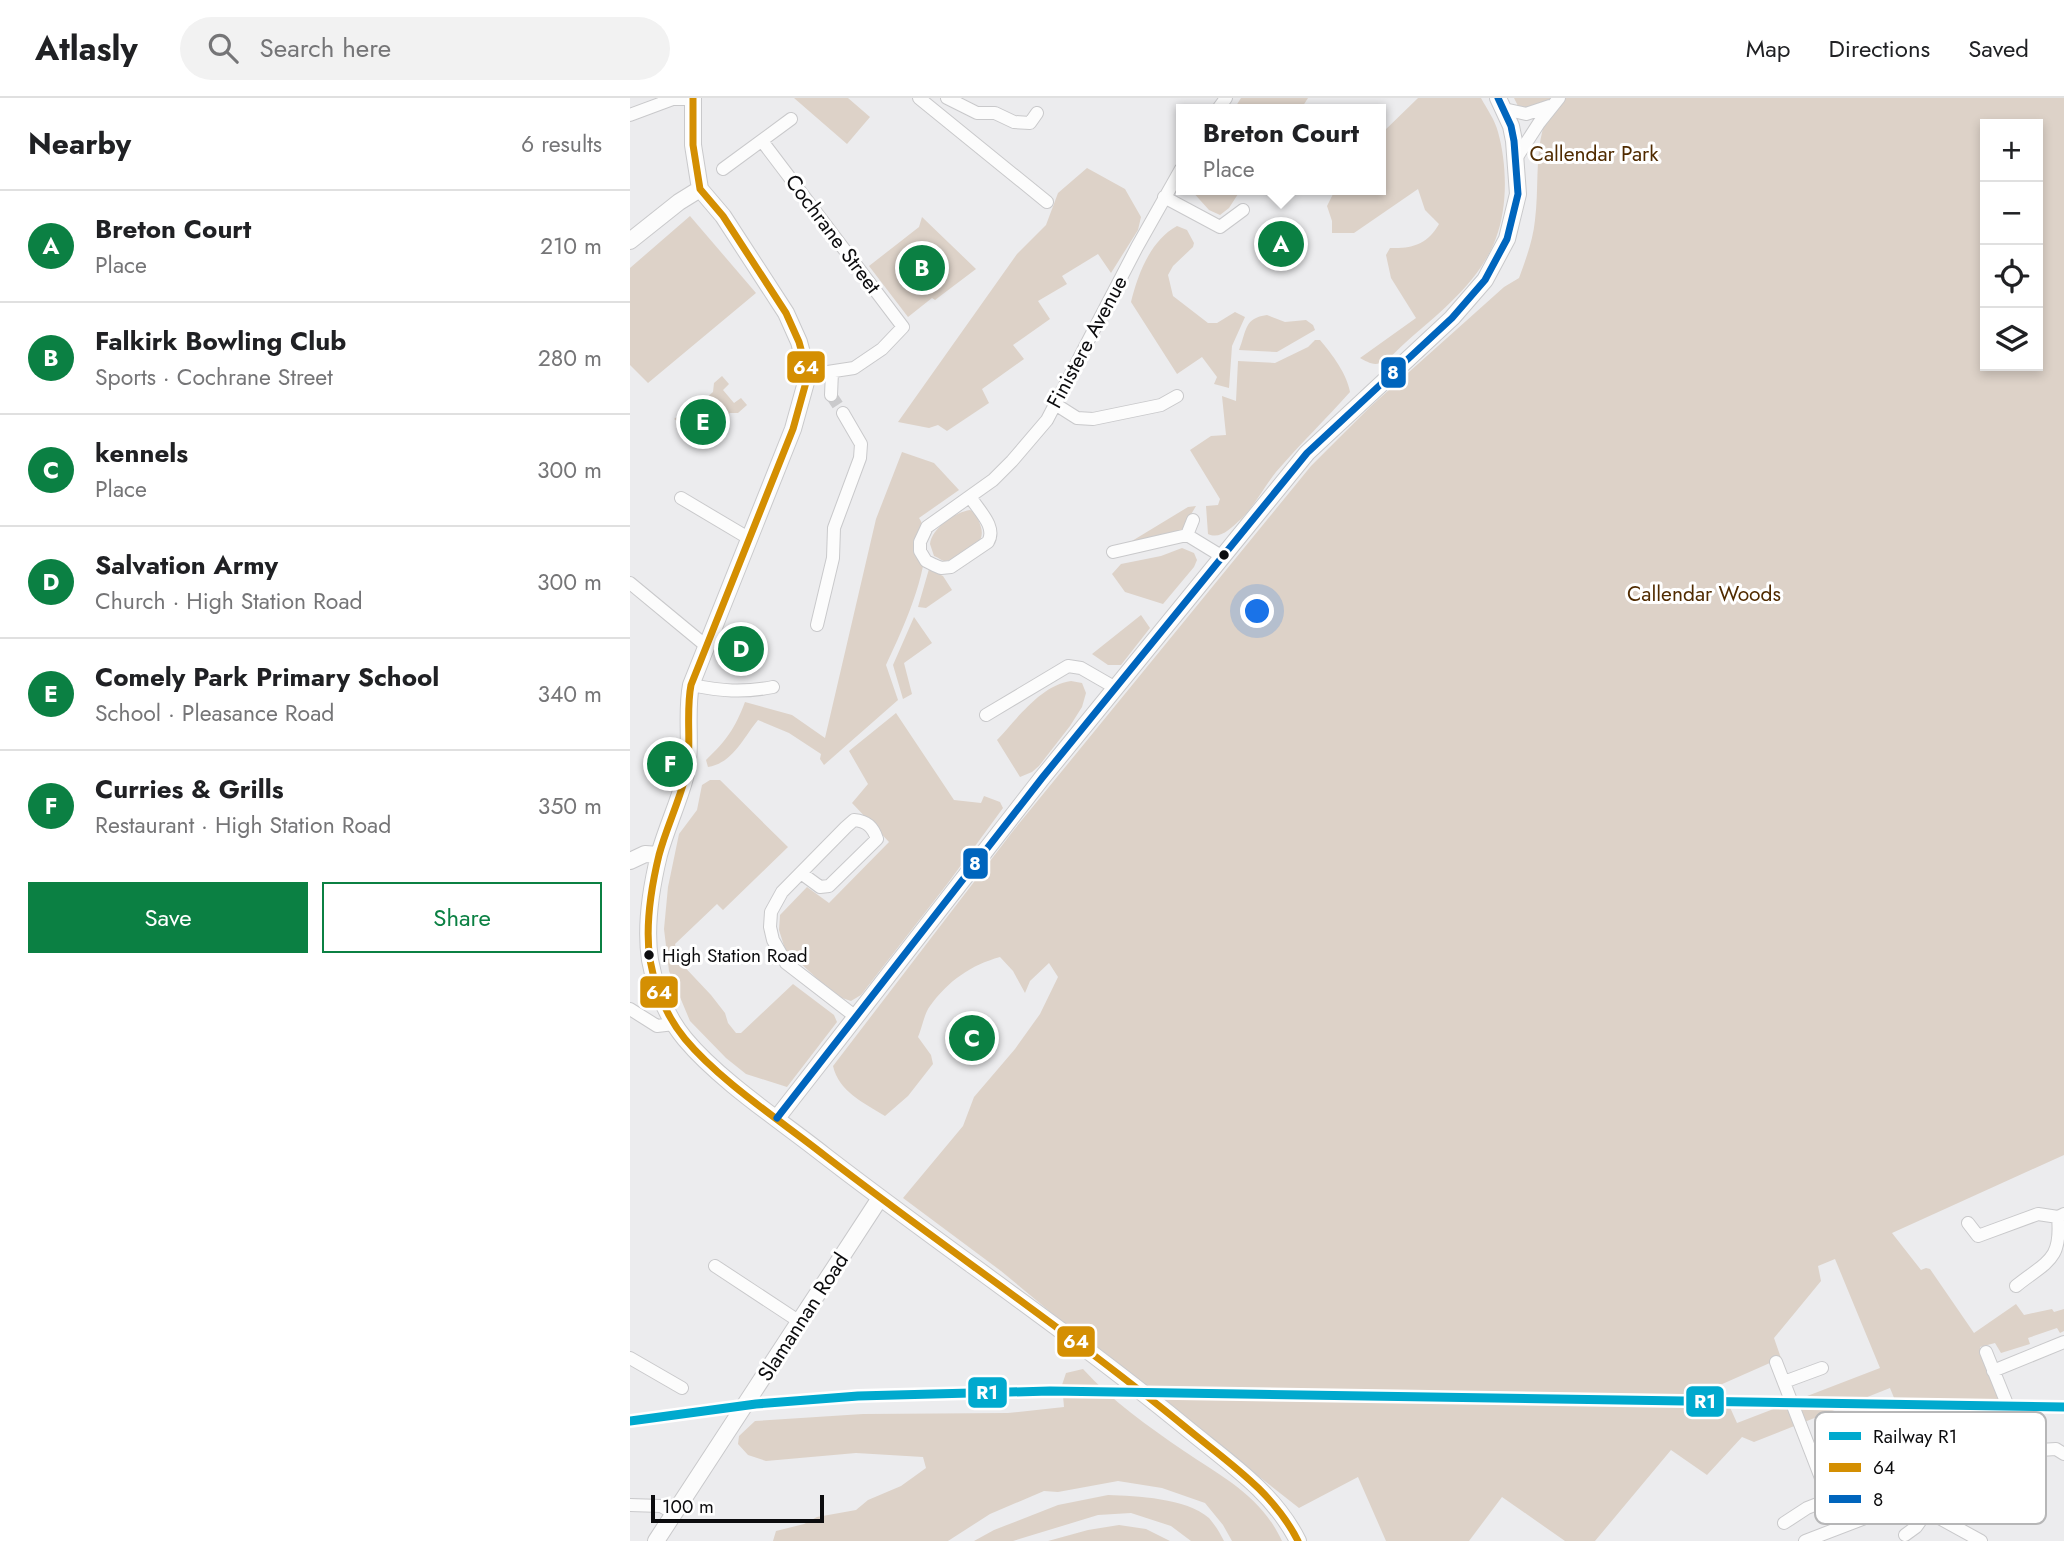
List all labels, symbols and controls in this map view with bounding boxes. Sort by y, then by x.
search box [180,17,670,80]
text: Atlasly [35,25,138,72]
icon: search [204,29,242,67]
text: Search here [260,29,391,67]
text: Map [1746,31,1791,66]
text: Directions [1829,31,1930,66]
text: Saved [1968,31,2029,66]
popup [1176,104,1386,195]
text: Breton Court [1203,114,1359,152]
map controls [1980,119,2043,371]
button: + [1980,119,2043,182]
text: Nearby [28,122,131,165]
text: 6 results [521,127,602,161]
park label: Callendar Park [1530,139,1659,169]
text: Place [1203,152,1255,186]
street label: Cochrane Street [778,168,888,300]
button: − [1980,182,2043,245]
text: Breton Court [95,210,251,248]
pin: A [1258,218,1304,270]
text: A [43,229,59,263]
text: 210 m [540,229,602,263]
pin: B [899,242,945,294]
button: locate [1980,245,2043,308]
text: Place [95,248,147,282]
street label: Finistere Avenue [1039,270,1135,414]
button: layers [1980,308,2043,371]
text: Falkirk Bowling Club [95,322,346,360]
text: B [43,341,59,375]
text: 280 m [538,341,602,375]
line badge: 64 [786,350,826,384]
text: 64 [793,354,819,381]
line badge: 8 [1380,356,1407,389]
text: 8 [1387,359,1399,386]
text: Sports · Cochrane Street [95,360,333,394]
pin: E [680,396,726,448]
text: kennels [95,434,188,472]
text: C [43,453,59,487]
text: 300 m [537,453,602,487]
text: Place [95,472,147,506]
text: Salvation Army [95,546,278,584]
unlabelled marker [1217,548,1231,562]
text: D [43,565,59,599]
text: 300 m [537,565,602,599]
park label: Callendar Woods [1627,579,1781,609]
text: Church · High Station Road [95,584,363,618]
your location [1240,594,1274,628]
pin: D [718,623,764,675]
text: Comely Park Primary School [95,658,439,696]
text: E [44,677,58,711]
text: 340 m [537,677,602,711]
text: School · Pleasance Road [95,696,334,730]
pin: F [647,738,693,790]
text: Curries & Grills [95,770,284,808]
text: F [45,789,57,823]
text: 350 m [538,789,602,823]
text: Restaurant · High Station Road [95,808,391,842]
line badge: 8 [962,847,989,880]
text: 8 [969,850,981,877]
button: Save [28,882,308,953]
button: Share [322,882,602,953]
place label: High Station Road [662,942,808,969]
marker: High Station Road [642,948,656,962]
line badge: 64 [639,975,679,1009]
text: 64 [646,979,672,1006]
pin: C [949,1012,995,1064]
street label: Slamannan Road [750,1247,856,1387]
line badge: 64 [1056,1325,1096,1358]
text: 64 [1063,1328,1089,1355]
line badge: R1 [967,1376,1008,1409]
text: R1 [976,1379,998,1406]
line badge: R1 [1685,1385,1725,1418]
text: R1 [1694,1388,1716,1415]
legend [1815,1412,2046,1524]
text: Railway R1 [1873,1423,1957,1450]
text: 64 [1873,1454,1895,1481]
text: 8 [1873,1486,1883,1513]
scale bar [651,1492,824,1524]
text: 100 m [662,1493,714,1520]

